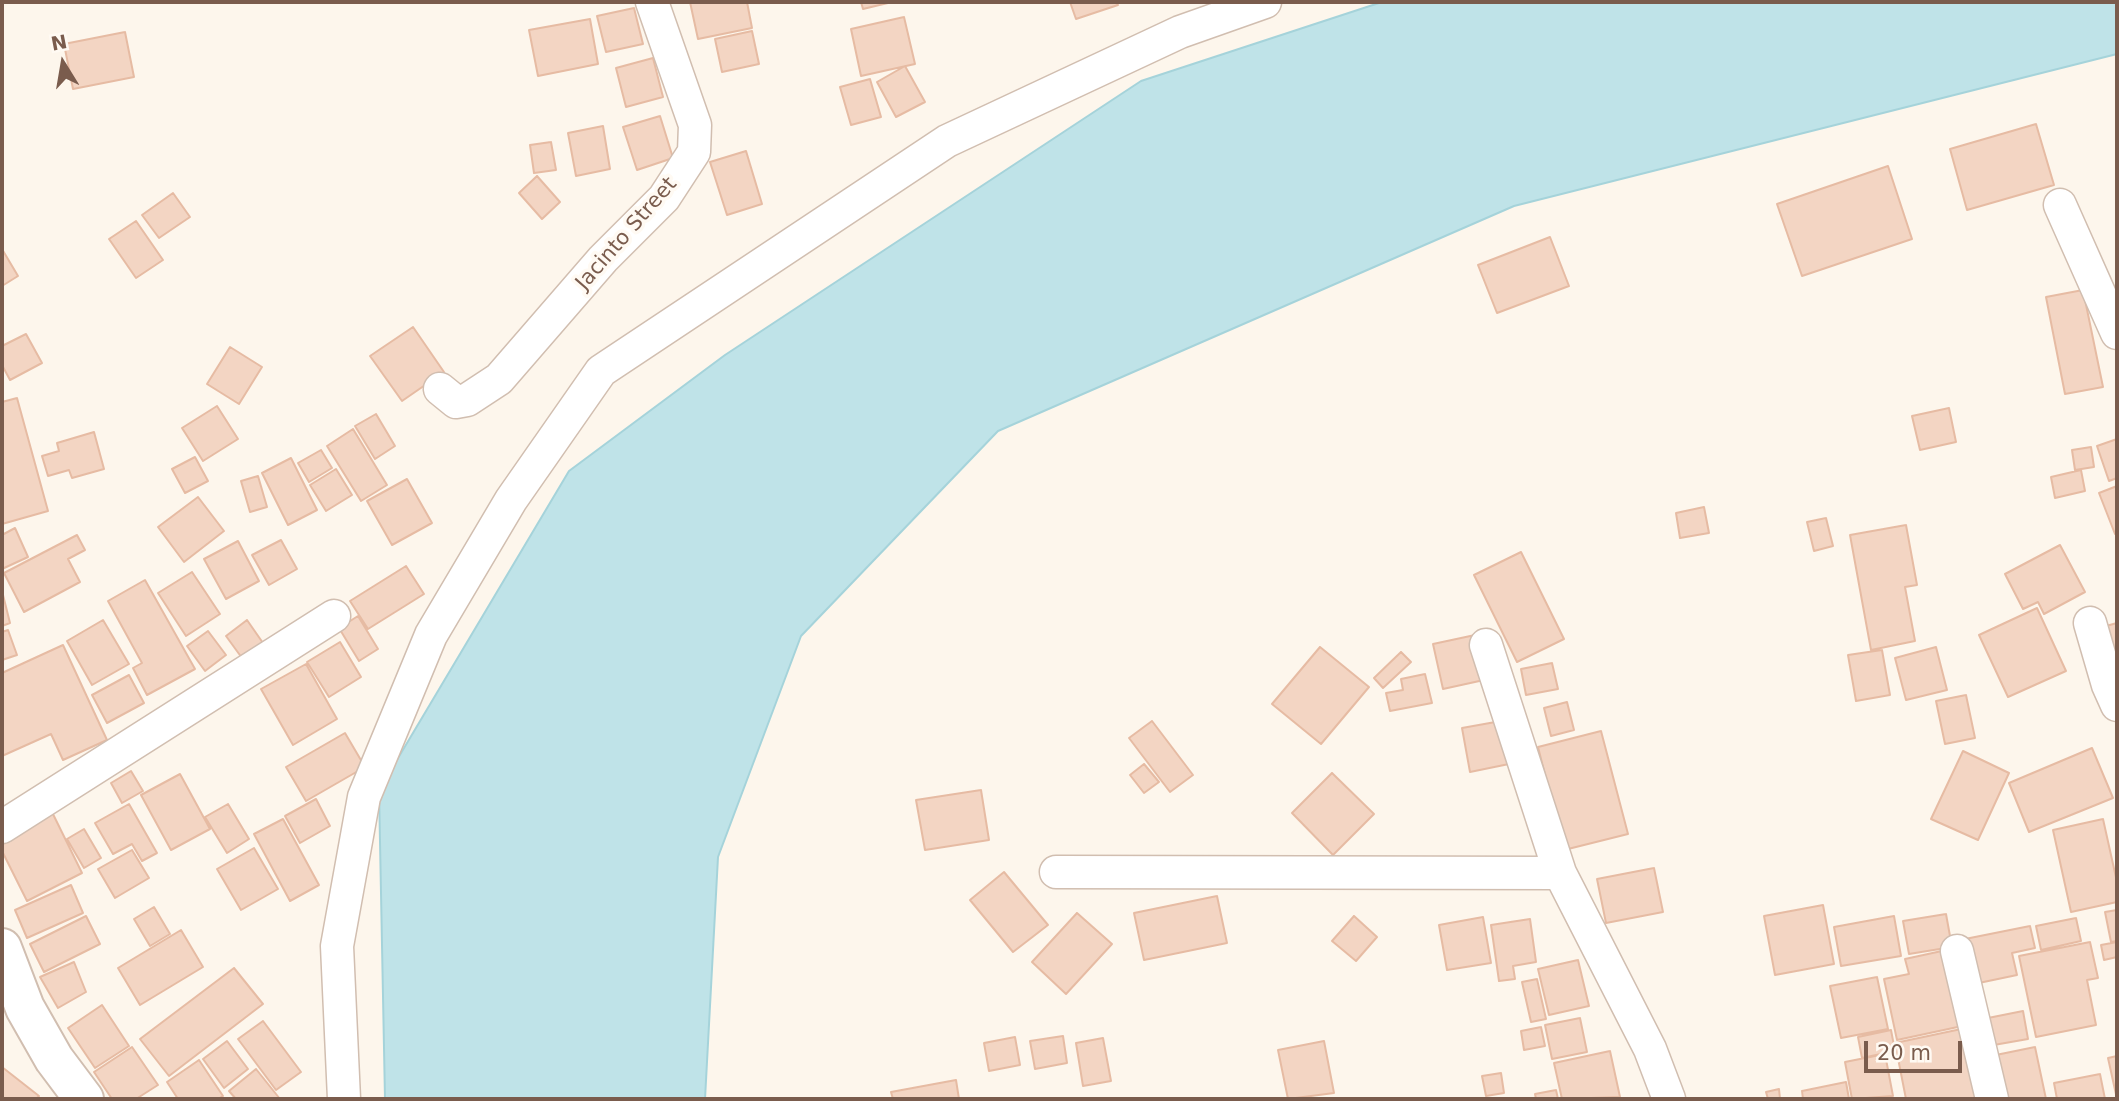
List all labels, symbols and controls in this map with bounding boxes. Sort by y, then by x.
north arrow [28,28,98,98]
text: N [49,30,69,55]
street label: Jacinto Street [571,172,683,296]
scale bar [1867,1028,1965,1072]
text: 20 m [1877,1041,1931,1065]

